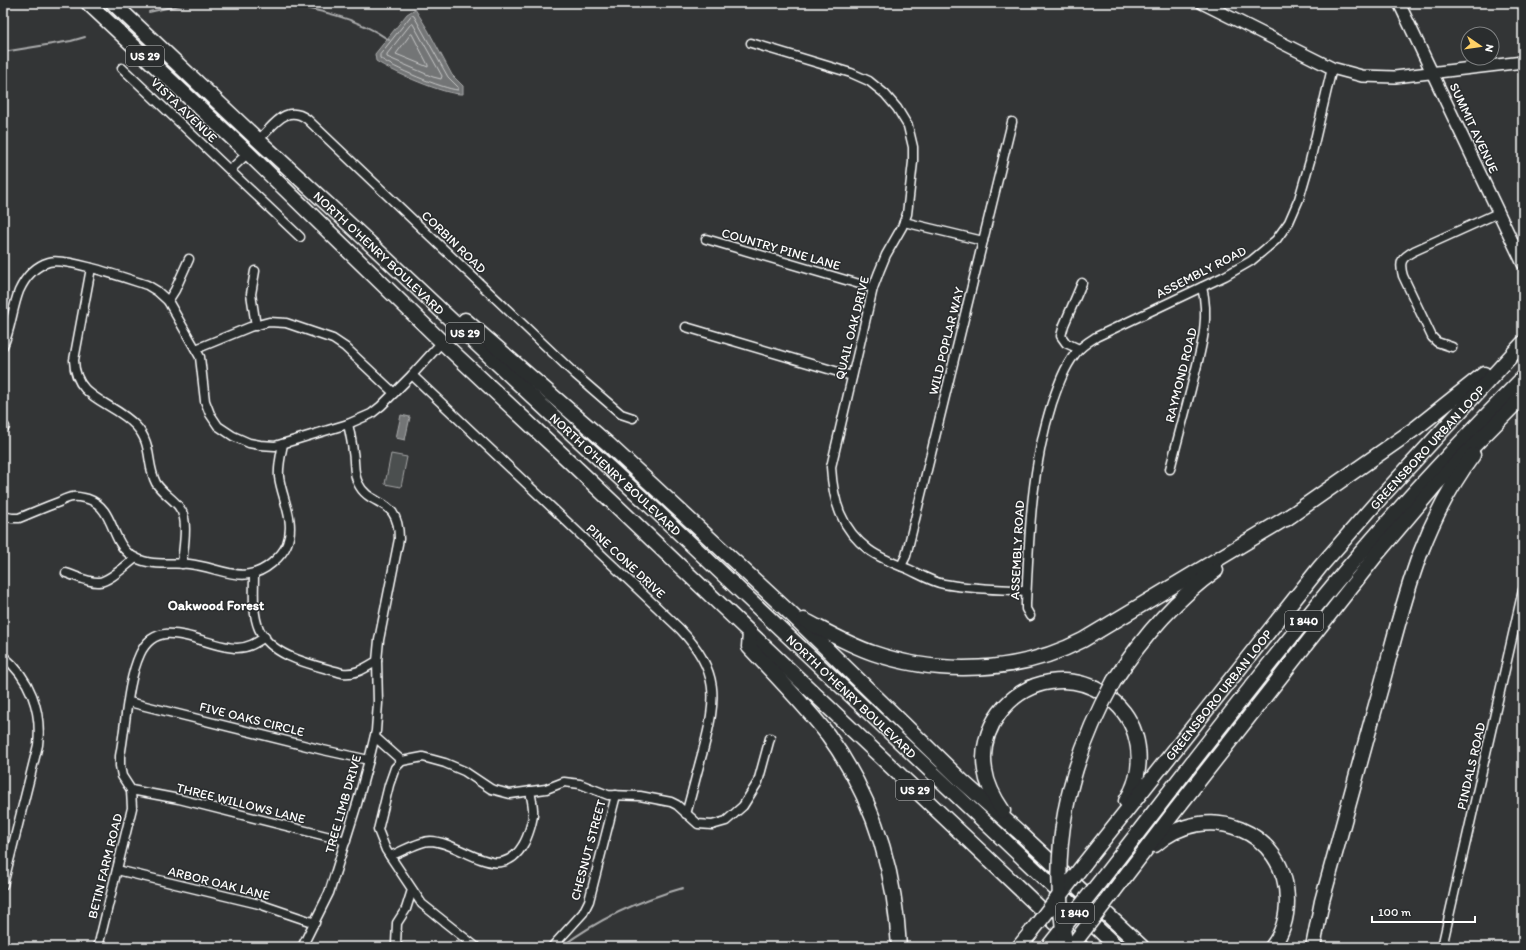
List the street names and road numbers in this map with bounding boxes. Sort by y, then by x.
road number: US 29 [126,46,164,66]
street label: VISTA AVENUE [148,75,220,145]
street label: SUMMIT AVENUE [1447,80,1501,176]
street label: NORTH O'HENRY BOULEVARD [311,188,448,318]
street label: CORBIN ROAD [419,207,490,277]
street label: COUNTRY PINE LANE [720,225,842,273]
street label: ASSEMBLY ROAD [1153,243,1249,301]
street label: QUAIL OAK DRIVE [832,275,872,381]
street label: WILD POPLAR WAY [925,285,967,397]
road number: US 29 [446,323,484,343]
street label: RAYMOND ROAD [1162,326,1200,424]
street label: GREENSBORO URBAN LOOP [1366,382,1488,512]
street label: NORTH O'HENRY BOULEVARD [547,410,685,539]
street label: ASSEMBLY ROAD [1007,500,1027,600]
street label: PINE CONE DRIVE [583,521,669,601]
road number: I 840 [1285,611,1323,631]
street label: GREENSBORO URBAN LOOP [1162,626,1275,763]
street label: NORTH O'HENRY BOULEVARD [784,631,920,761]
street label: FIVE OAKS CIRCLE [198,699,306,739]
street label: PINDALS ROAD [1454,721,1488,811]
street label: TREE LIMB DRIVE [322,753,364,855]
street label: THREE WILLOWS LANE [175,780,307,826]
road number: US 29 [896,780,934,800]
street label: CHESNUT STREET [567,797,609,902]
street label: BETIN FARM ROAD [85,812,125,920]
street label: ARBOR OAK LANE [166,863,272,903]
road number: I 840 [1056,903,1094,923]

